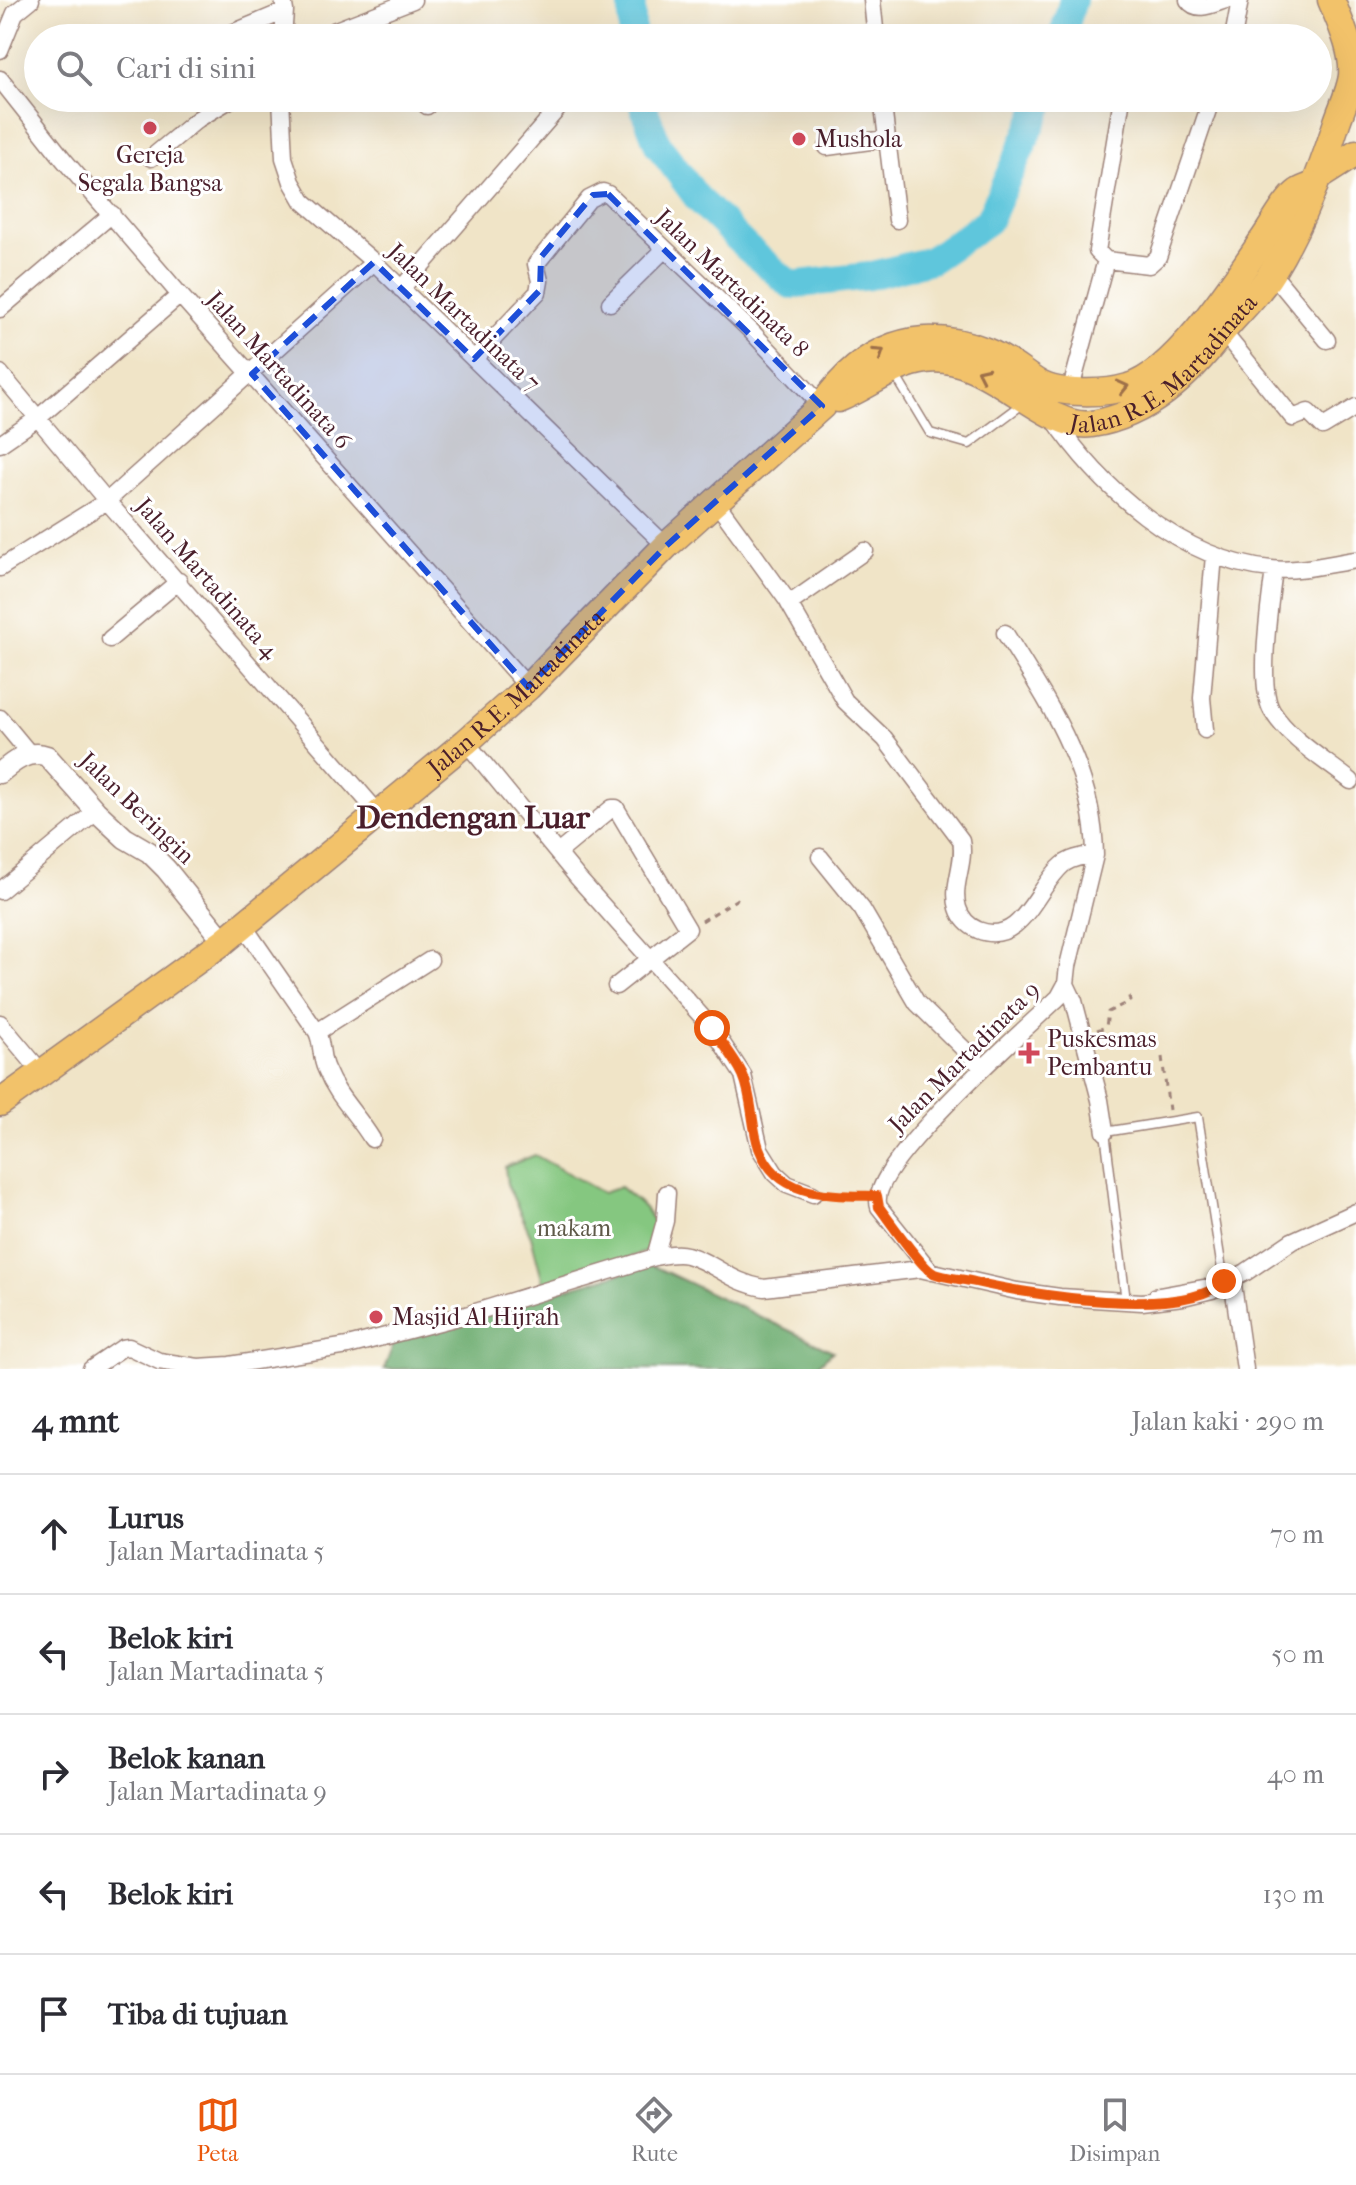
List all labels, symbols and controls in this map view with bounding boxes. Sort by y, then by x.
search box [24,24,1332,112]
icon: search [52,46,96,90]
text: Cari di sini [116,51,256,86]
marker: Gereja Segala Bangsa [141,119,159,137]
place label: Mushola [815,125,903,153]
marker: Mushola [790,130,808,148]
place label: Gereja Segala Bangsa [78,141,223,197]
street label: Jalan Martadinata 8 [648,202,814,363]
street label: Jalan Martadinata 7 [381,236,546,397]
street label: Jalan Martadinata 6 [200,284,358,455]
street label: Jalan R.E. Martadinata [1065,288,1264,439]
one-way arrow [870,347,884,362]
one-way arrow [976,367,990,383]
one-way arrow [1116,379,1130,396]
street label: Jalan Martadinata 4 [128,490,285,665]
street label: Jalan R.E. Martadinata [420,603,611,783]
street label: Jalan Beringin [72,745,200,870]
district label: Dendengan Luar [356,799,591,836]
street label: Jalan Martadinata 9 [881,976,1045,1140]
route start [694,1010,730,1046]
place label: Puskesmas Pembantu [1047,1025,1157,1081]
marker: Puskesmas Pembantu [1018,1042,1040,1064]
park label: makam [537,1214,611,1242]
route end [1206,1263,1242,1299]
place label: Masjid Al Hijrah [392,1303,560,1331]
marker: Masjid Al Hijrah [367,1308,385,1326]
text: 4 mnt [32,1401,119,1441]
text: Jalan kaki · 290 m [1132,1406,1324,1437]
text: Lurus [108,1501,184,1536]
icon: ahead [32,1512,76,1556]
text: 70 m [1270,1519,1324,1550]
text: Jalan Martadinata 5 [108,1536,325,1567]
text: Belok kiri [108,1621,233,1656]
icon: left [32,1632,76,1676]
text: 50 m [1271,1639,1324,1670]
text: Jalan Martadinata 5 [108,1656,325,1687]
text: Belok kanan [108,1741,265,1776]
icon: right [32,1752,76,1796]
text: 40 m [1267,1759,1324,1790]
text: Jalan Martadinata 9 [108,1776,327,1807]
icon: left [32,1872,76,1916]
text: Belok kiri [108,1877,233,1912]
text: 130 m [1263,1879,1324,1910]
icon: arrive [32,1992,76,2036]
text: Tiba di tujuan [108,1997,288,2032]
tab: Peta [196,2093,240,2167]
tab: Rute [631,2093,678,2167]
tab: Disimpan [1069,2093,1160,2167]

